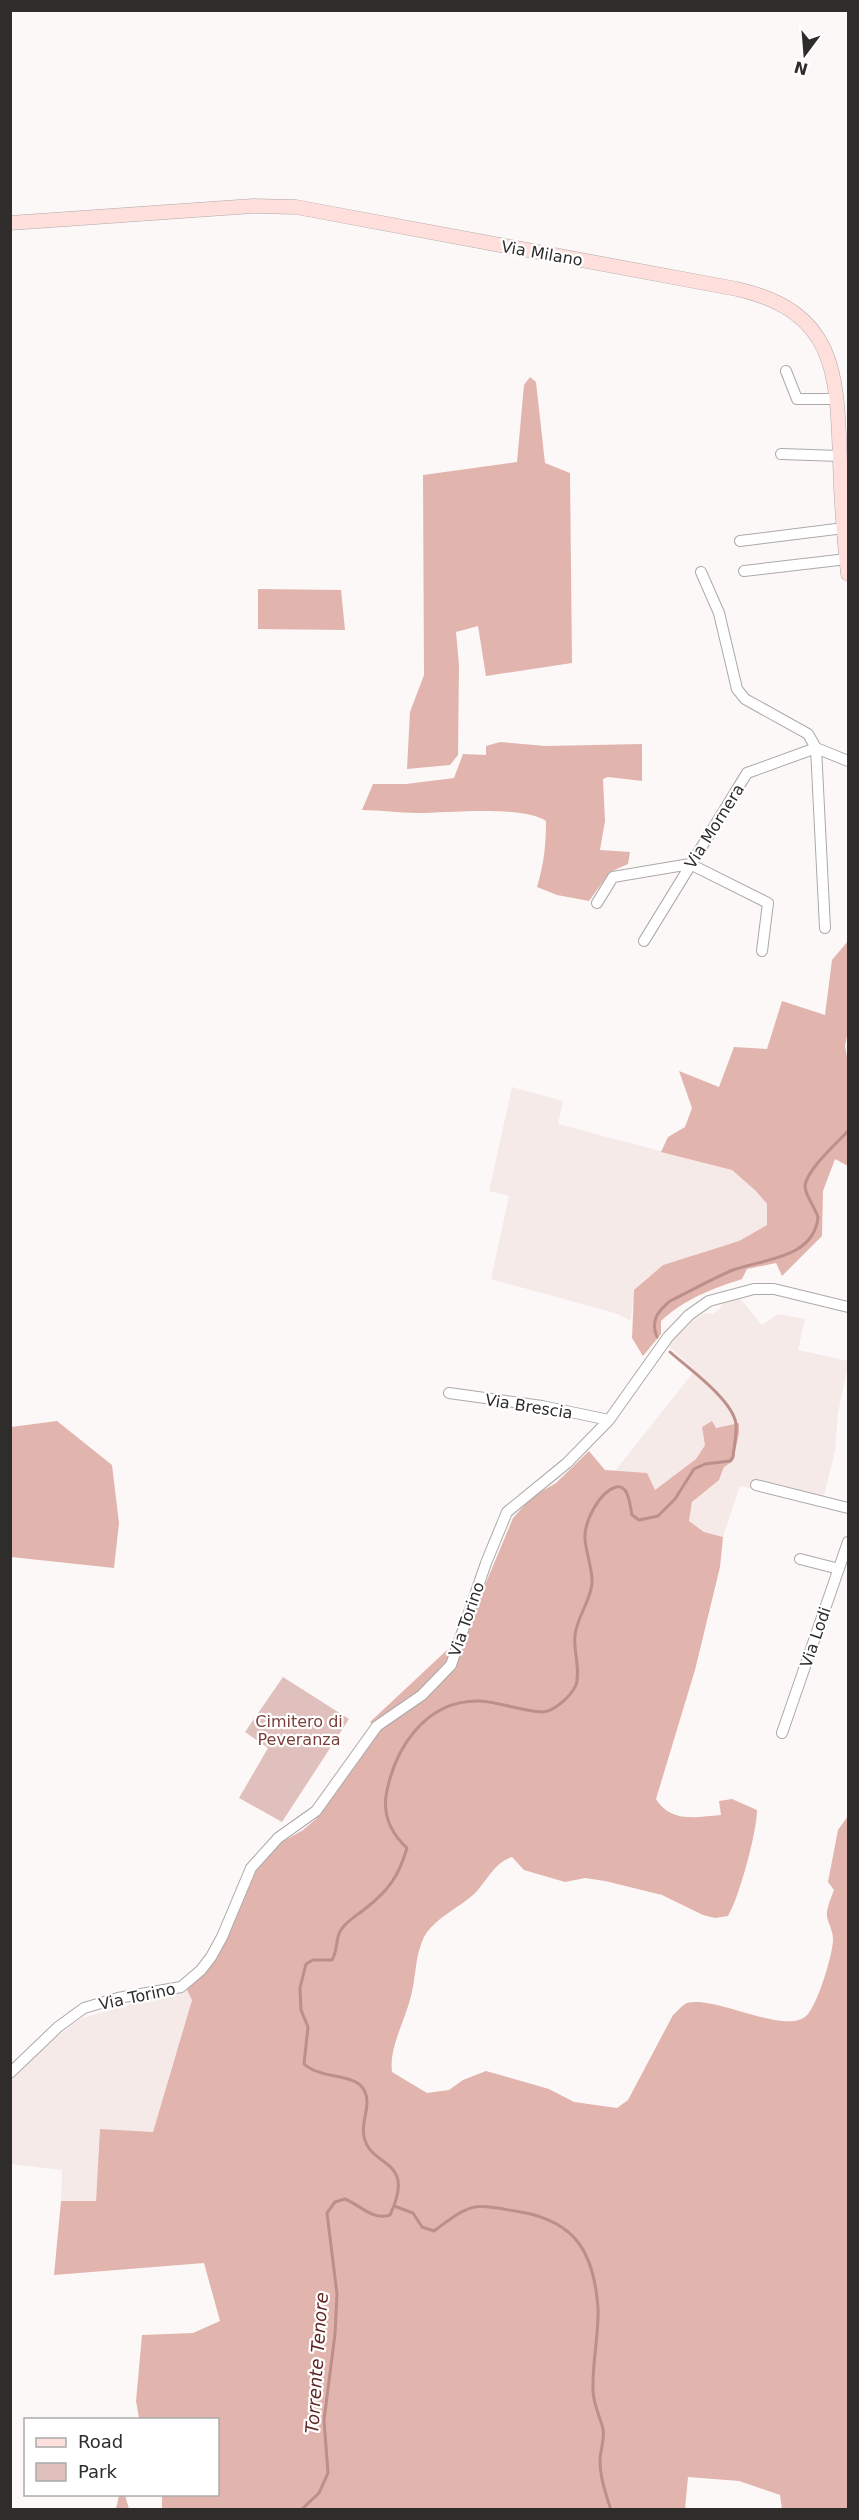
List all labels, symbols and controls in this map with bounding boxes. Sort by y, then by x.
north arrow [775,24,835,84]
text: N [792,57,810,79]
street label: Via Milano [500,237,584,270]
street label: Via Mornera [681,780,748,872]
street label: Via Brescia [484,1390,574,1423]
street label: Via Torino [445,1579,488,1659]
street label: Via Lodi [796,1604,835,1670]
park label: Cimitero di Peveranza [255,1712,343,1749]
street label: Via Torino [97,1979,177,2014]
water label: Torrente Tenore [301,2292,332,2434]
legend [24,2418,219,2496]
text: Road [78,2431,123,2452]
text: Park [78,2461,117,2482]

